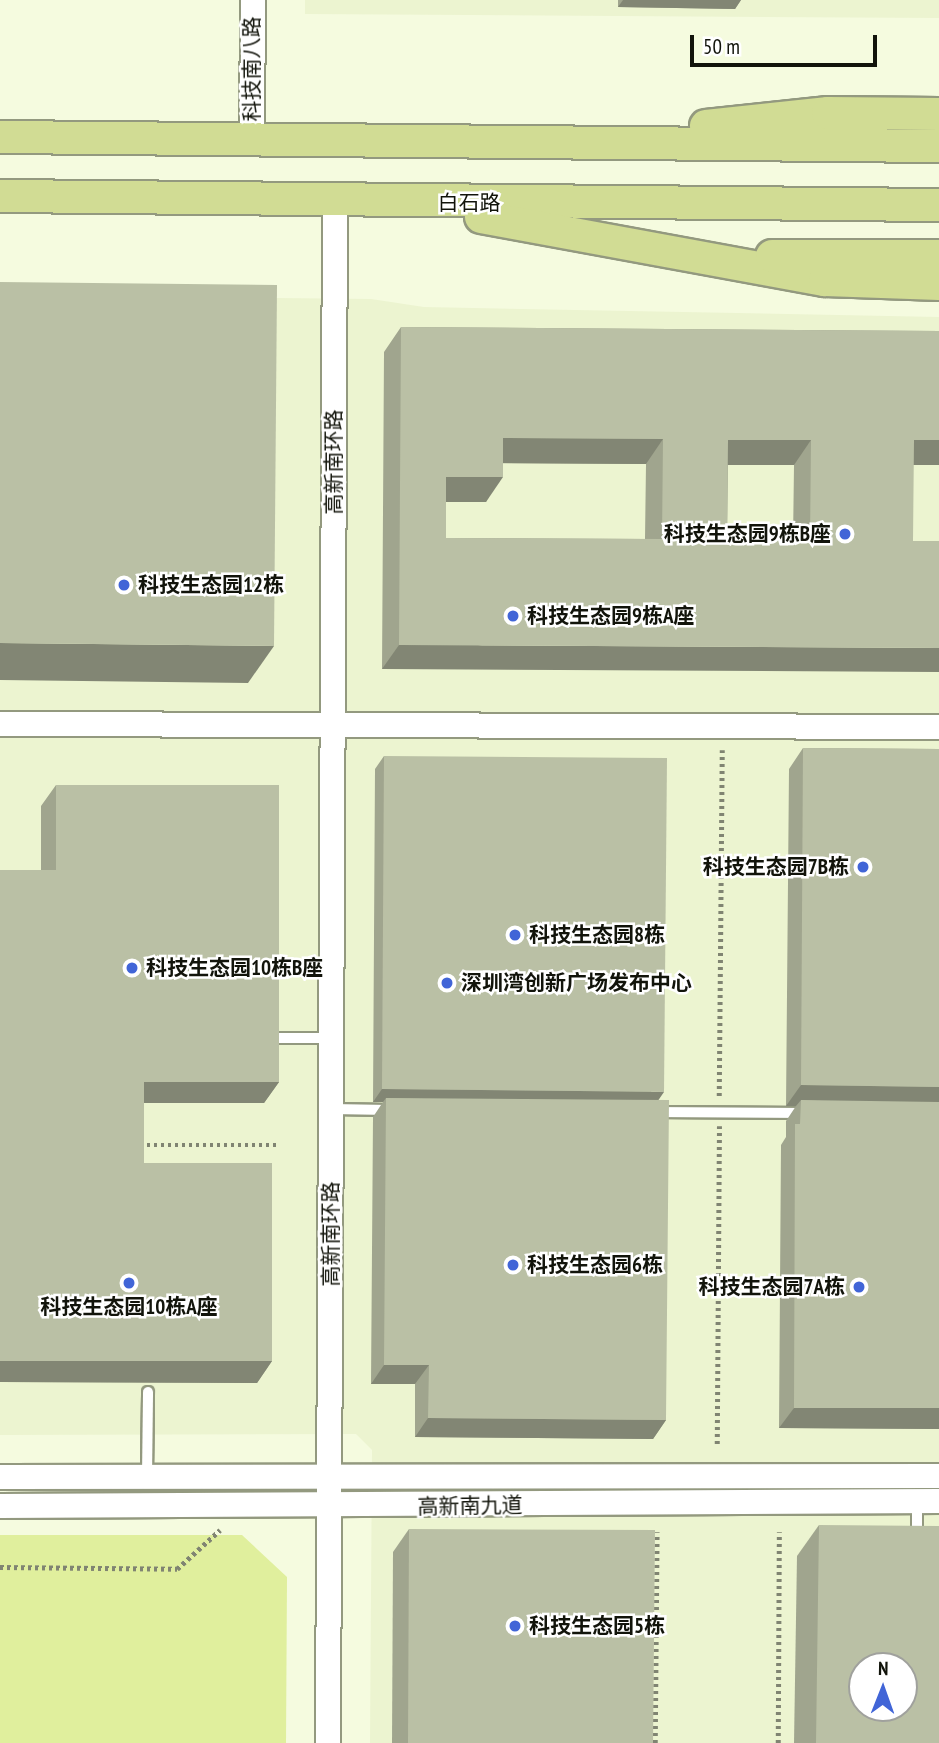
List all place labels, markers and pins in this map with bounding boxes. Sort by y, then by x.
place label: 科技生态园9栋B座 [664,521,831,547]
marker: 科技生态园9栋B座 [837,526,853,542]
place label: 科技生态园12栋 [138,572,284,598]
marker: 科技生态园12栋 [116,577,132,593]
place label: 科技生态园9栋A座 [527,603,695,629]
marker: 科技生态园9栋A座 [505,608,521,624]
place label: 科技生态园7B栋 [703,854,849,880]
marker: 科技生态园7B栋 [855,859,871,875]
place label: 科技生态园8栋 [529,922,665,948]
marker: 科技生态园8栋 [507,927,523,943]
place label: 科技生态园10栋B座 [146,955,323,981]
marker: 科技生态园10栋B座 [124,960,140,976]
place label: 深圳湾创新广场发布中心 [461,970,692,996]
marker: 深圳湾创新广场发布中心 [439,975,455,991]
place label: 科技生态园6栋 [527,1252,663,1278]
marker: 科技生态园6栋 [505,1257,521,1273]
place label: 科技生态园7A栋 [698,1274,845,1300]
marker: 科技生态园10栋A座 [121,1275,137,1291]
marker: 科技生态园7A栋 [851,1279,867,1295]
place label: 科技生态园10栋A座 [40,1294,218,1320]
place label: 科技生态园5栋 [529,1613,665,1639]
marker: 科技生态园5栋 [507,1618,523,1634]

